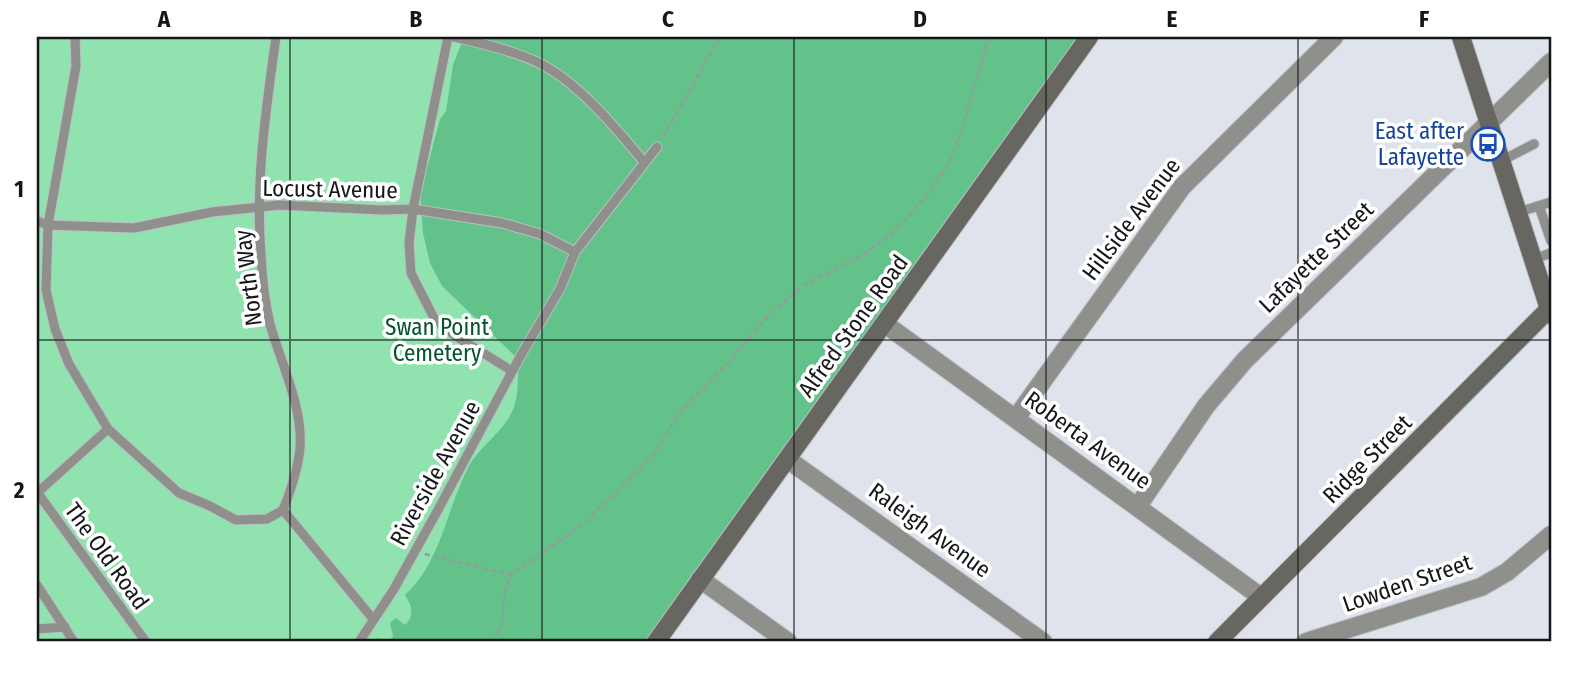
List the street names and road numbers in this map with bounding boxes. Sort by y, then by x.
street label: Hillside Avenue [1076,152,1186,286]
street label: Locust Avenue [262,174,398,204]
street label: Lafayette Street [1253,195,1379,319]
street label: North Way [228,227,268,328]
street label: Alfred Stone Road [792,249,914,403]
street label: Roberta Avenue [1019,385,1157,495]
street label: Riverside Avenue [384,396,486,550]
street label: Ridge Street [1317,408,1418,509]
street label: Raleigh Avenue [864,476,996,584]
street label: The Old Road [59,497,155,615]
street label: Lowden Street [1339,548,1476,618]

